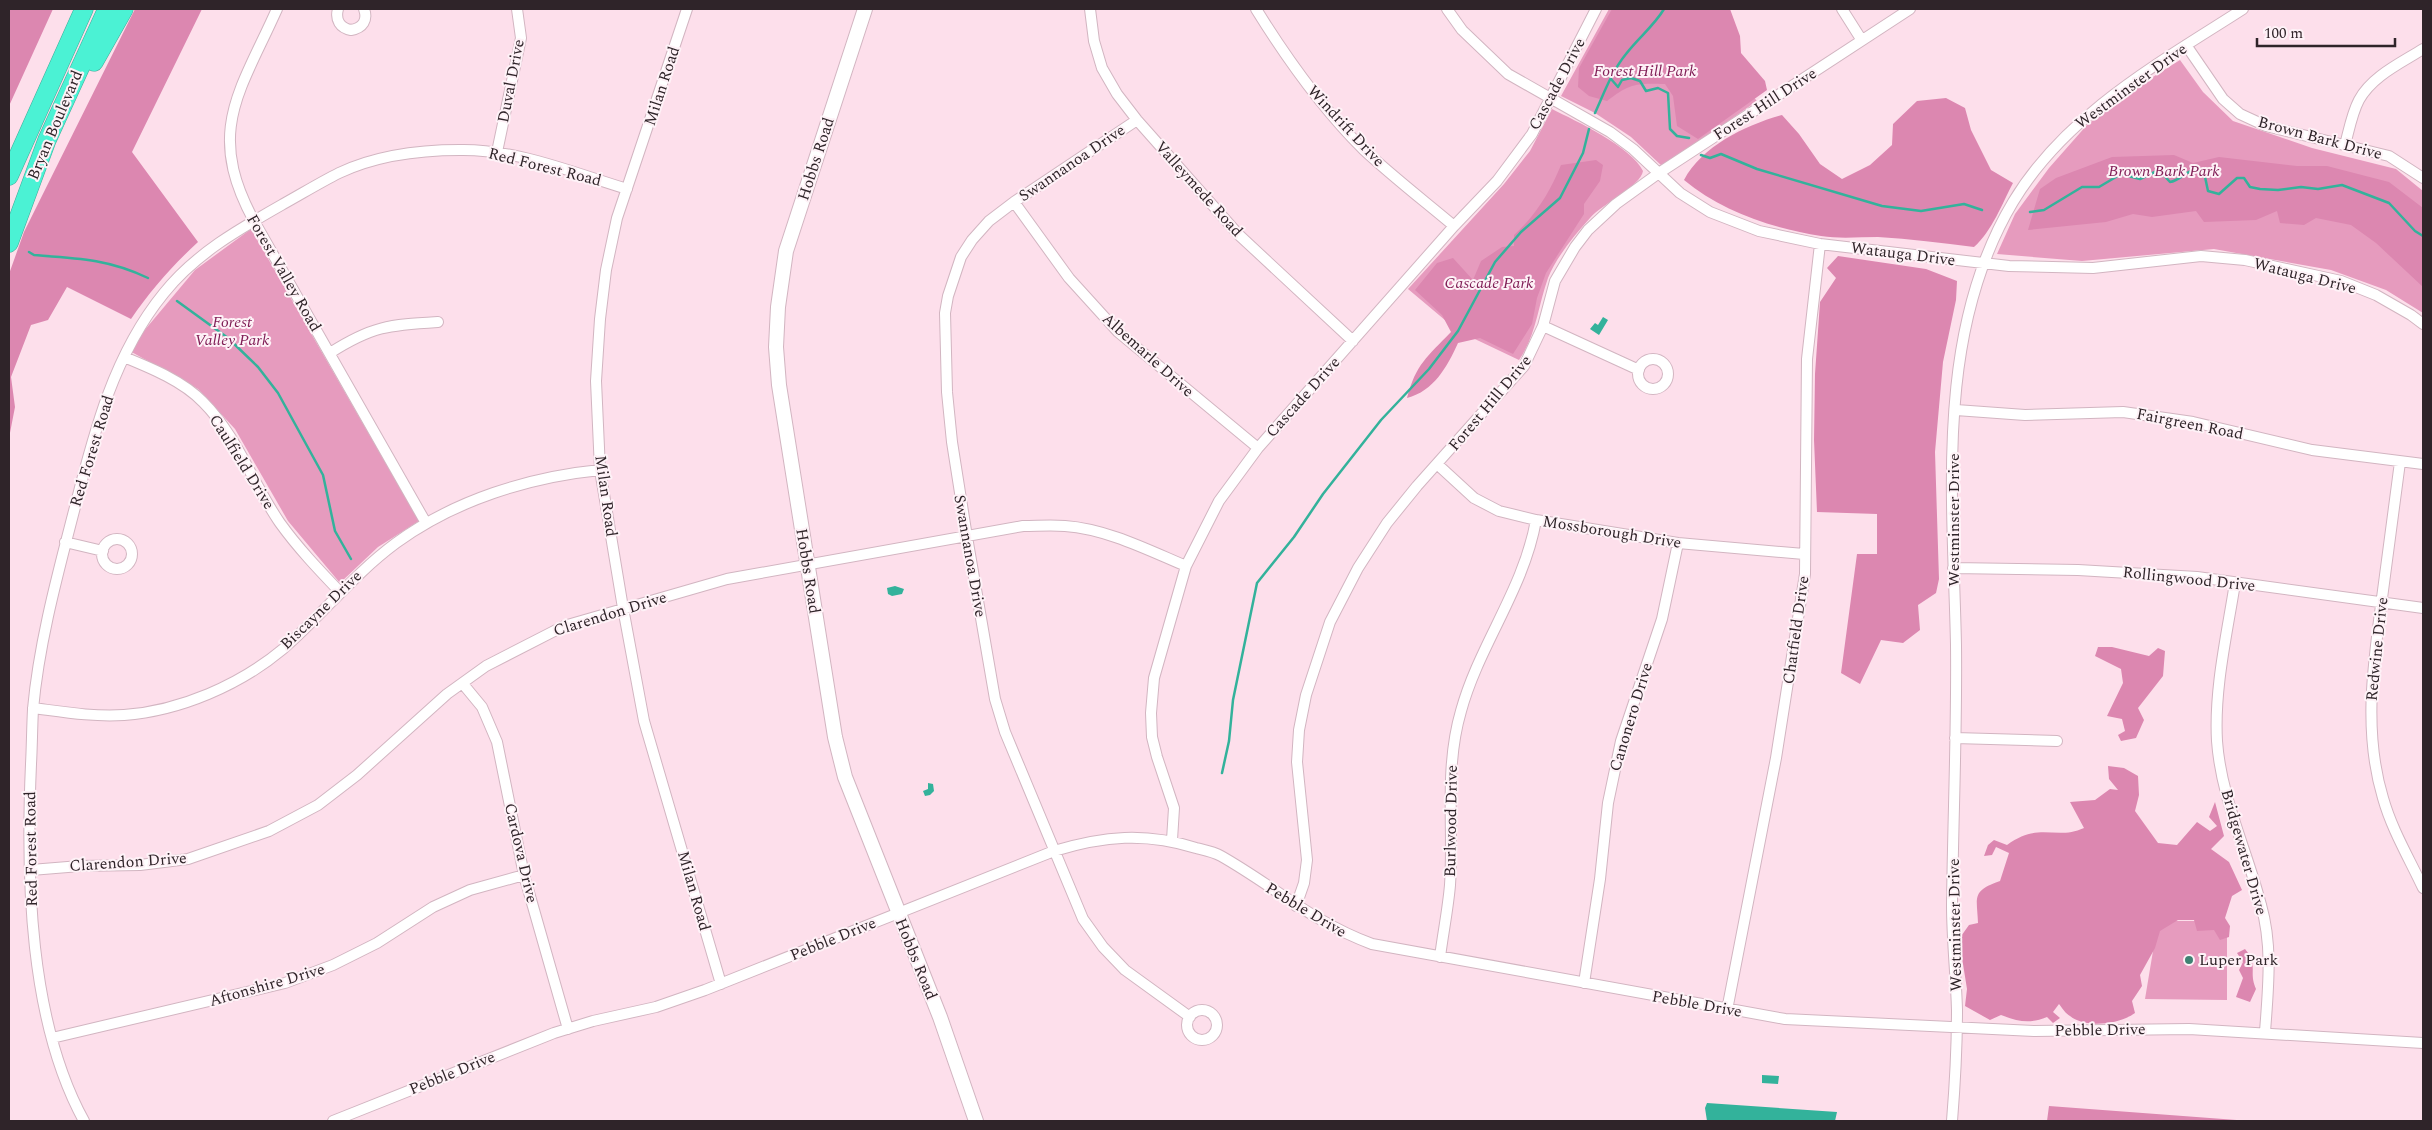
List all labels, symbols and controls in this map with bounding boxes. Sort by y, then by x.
scale bar [2257,15,2394,47]
text: 100 m [2264,22,2303,45]
street label: Cascade Drive [1523,33,1591,135]
street label: Duval Drive [491,37,531,125]
street label: Westminster Drive [2070,37,2192,135]
street label: Milan Road [638,43,686,129]
park label: Forest Hill Park [1594,59,1697,83]
street label: Forest Hill Drive [1709,62,1821,146]
street label: Bryan Boulevard [21,66,89,184]
street label: Windrift Drive [1302,80,1390,172]
street label: Brown Bark Drive [2255,110,2385,166]
street label: Hobbs Road [791,114,841,204]
street label: Swannanoa Drive [1014,118,1130,208]
street label: Valleymede Road [1149,136,1249,242]
street label: Red Forest Road [486,141,604,193]
park label: Brown Bark Park [2108,159,2220,183]
street label: Forest Valley Road [241,210,327,336]
street label: Watauga Drive [1849,236,1957,272]
street label: Watauga Drive [2251,252,2359,300]
park label: Cascade Park [1445,271,1534,295]
street label: Albemarle Drive [1097,307,1199,403]
park label: Forest Valley Park [195,310,270,352]
street label: Forest Hill Drive [1443,350,1537,456]
street label: Cascade Drive [1260,351,1346,443]
street label: Red Forest Road [64,392,120,510]
street label: Fairgreen Road [2134,402,2246,446]
street label: Caulfield Drive [203,410,281,514]
street label: Westminster Drive [1942,453,1966,587]
street label: Milan Road [588,454,624,538]
street label: Swannanoa Drive [947,493,993,619]
street label: Mossborough Drive [1541,509,1683,555]
street label: Hobbs Road [789,526,827,616]
street label: Rollingwood Drive [2122,560,2256,598]
street label: Biscayne Drive [275,565,367,655]
street label: Chatfield Drive [1777,574,1815,686]
street label: Clarendon Drive [550,585,670,643]
street label: Redwine Drive [2360,596,2394,702]
street label: Canonero Drive [1603,660,1659,774]
street label: Burlwood Drive [1438,765,1464,877]
street label: Bridgewater Drive [2215,786,2273,918]
street label: Red Forest Road [18,791,44,907]
street label: Cardova Drive [498,801,544,905]
street label: Clarendon Drive [68,846,188,878]
street label: Milan Road [671,848,717,934]
street label: Westminster Drive [1942,858,1968,992]
street label: Pebble Drive [1261,876,1351,944]
street label: Pebble Drive [786,911,880,967]
street label: Hobbs Road [889,914,943,1004]
place label: Luper Park [2199,948,2278,972]
marker: Luper Park [2183,954,2195,966]
street label: Aftonshire Drive [206,957,328,1013]
street label: Pebble Drive [1650,984,1744,1024]
street label: Pebble Drive [2054,1017,2146,1043]
street label: Pebble Drive [405,1045,499,1101]

